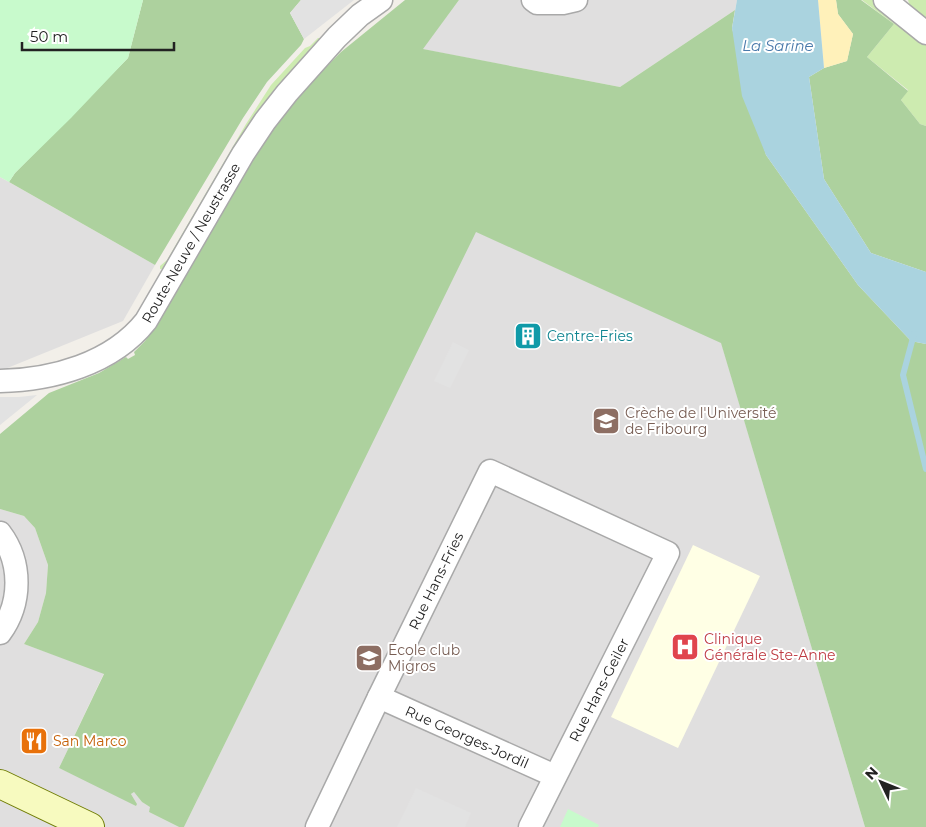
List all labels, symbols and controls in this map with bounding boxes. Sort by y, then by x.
scale bar [22,20,175,52]
text: 50 m [30,27,68,46]
water label: La Sarine [742,36,814,55]
street label: Route-Neuve / Neustrasse [138,160,244,326]
building icon: Centre-Fries [513,321,543,351]
place label: Centre-Fries [547,327,633,345]
place label: Crèche de l'Université de Fribourg [625,404,776,438]
school or university icon: Crèche de l'Université de Fribourg [591,406,621,436]
street label: Rue Hans-Fries [405,529,467,633]
place label: Clinique Générale Ste-Anne [704,630,836,664]
hospital icon: Clinique Générale Ste-Anne [670,632,700,662]
street label: Rue Hans-Geiler [565,635,633,745]
place label: Ecole club Migros [388,641,460,675]
school or university icon: Ecole club Migros [354,643,384,673]
street label: Rue Georges-Jordil [402,702,532,772]
restaurant icon: San Marco [19,726,49,756]
place label: San Marco [53,732,127,750]
north arrow [856,757,906,807]
text: N [861,763,882,783]

